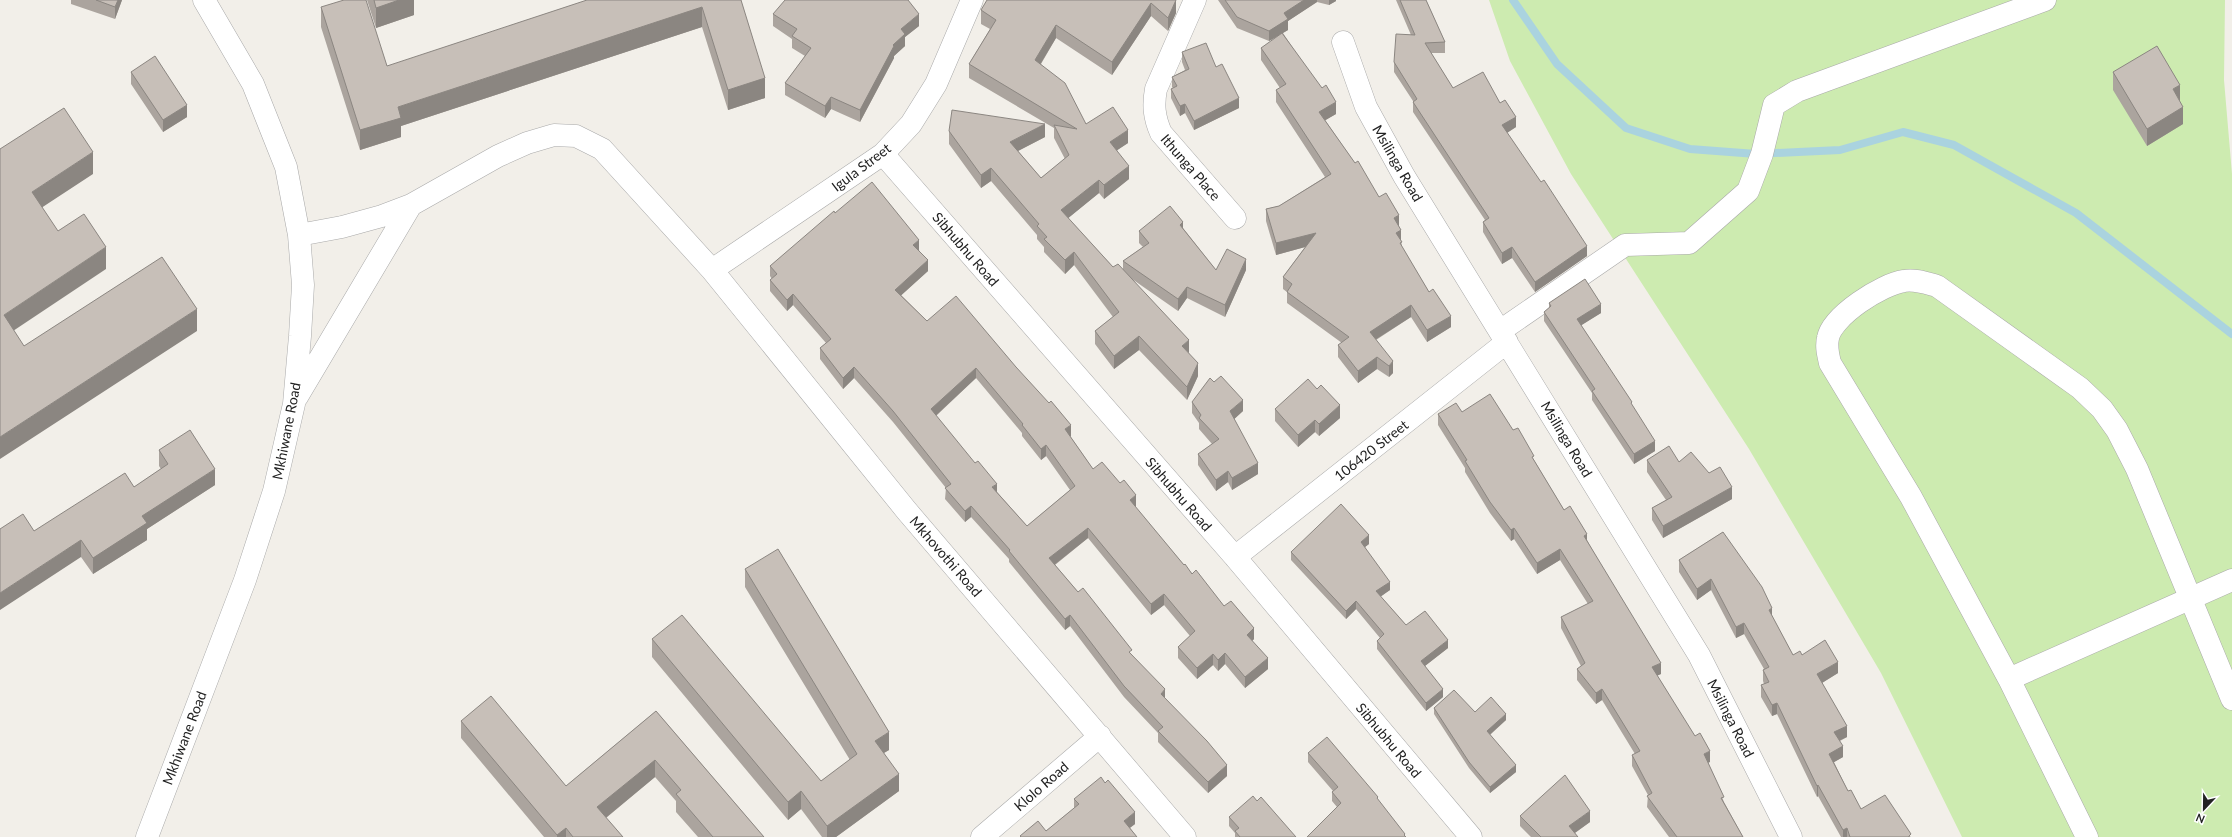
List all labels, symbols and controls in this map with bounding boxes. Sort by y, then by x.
street label: Msilinga Road [1369,122,1427,204]
street label: Ithunga Place [1157,130,1225,204]
street label: Igula Street [828,139,894,195]
street label: Sibhubhu Road [929,209,1003,289]
street label: Mkhiwane Road [268,381,304,481]
street label: Msilinga Road [1538,398,1596,480]
street label: 106420 Street [1331,416,1411,484]
street label: Sibhubhu Road [1142,454,1216,534]
street label: Mkhovothi Road [906,512,986,600]
street label: Msilinga Road [1704,676,1758,760]
street label: Mkhiwane Road [158,689,210,787]
street label: Sibhubhu Road [1353,699,1425,781]
street label: Klolo Road [1010,758,1072,814]
north arrow [2184,789,2224,829]
text: N [2194,811,2206,826]

